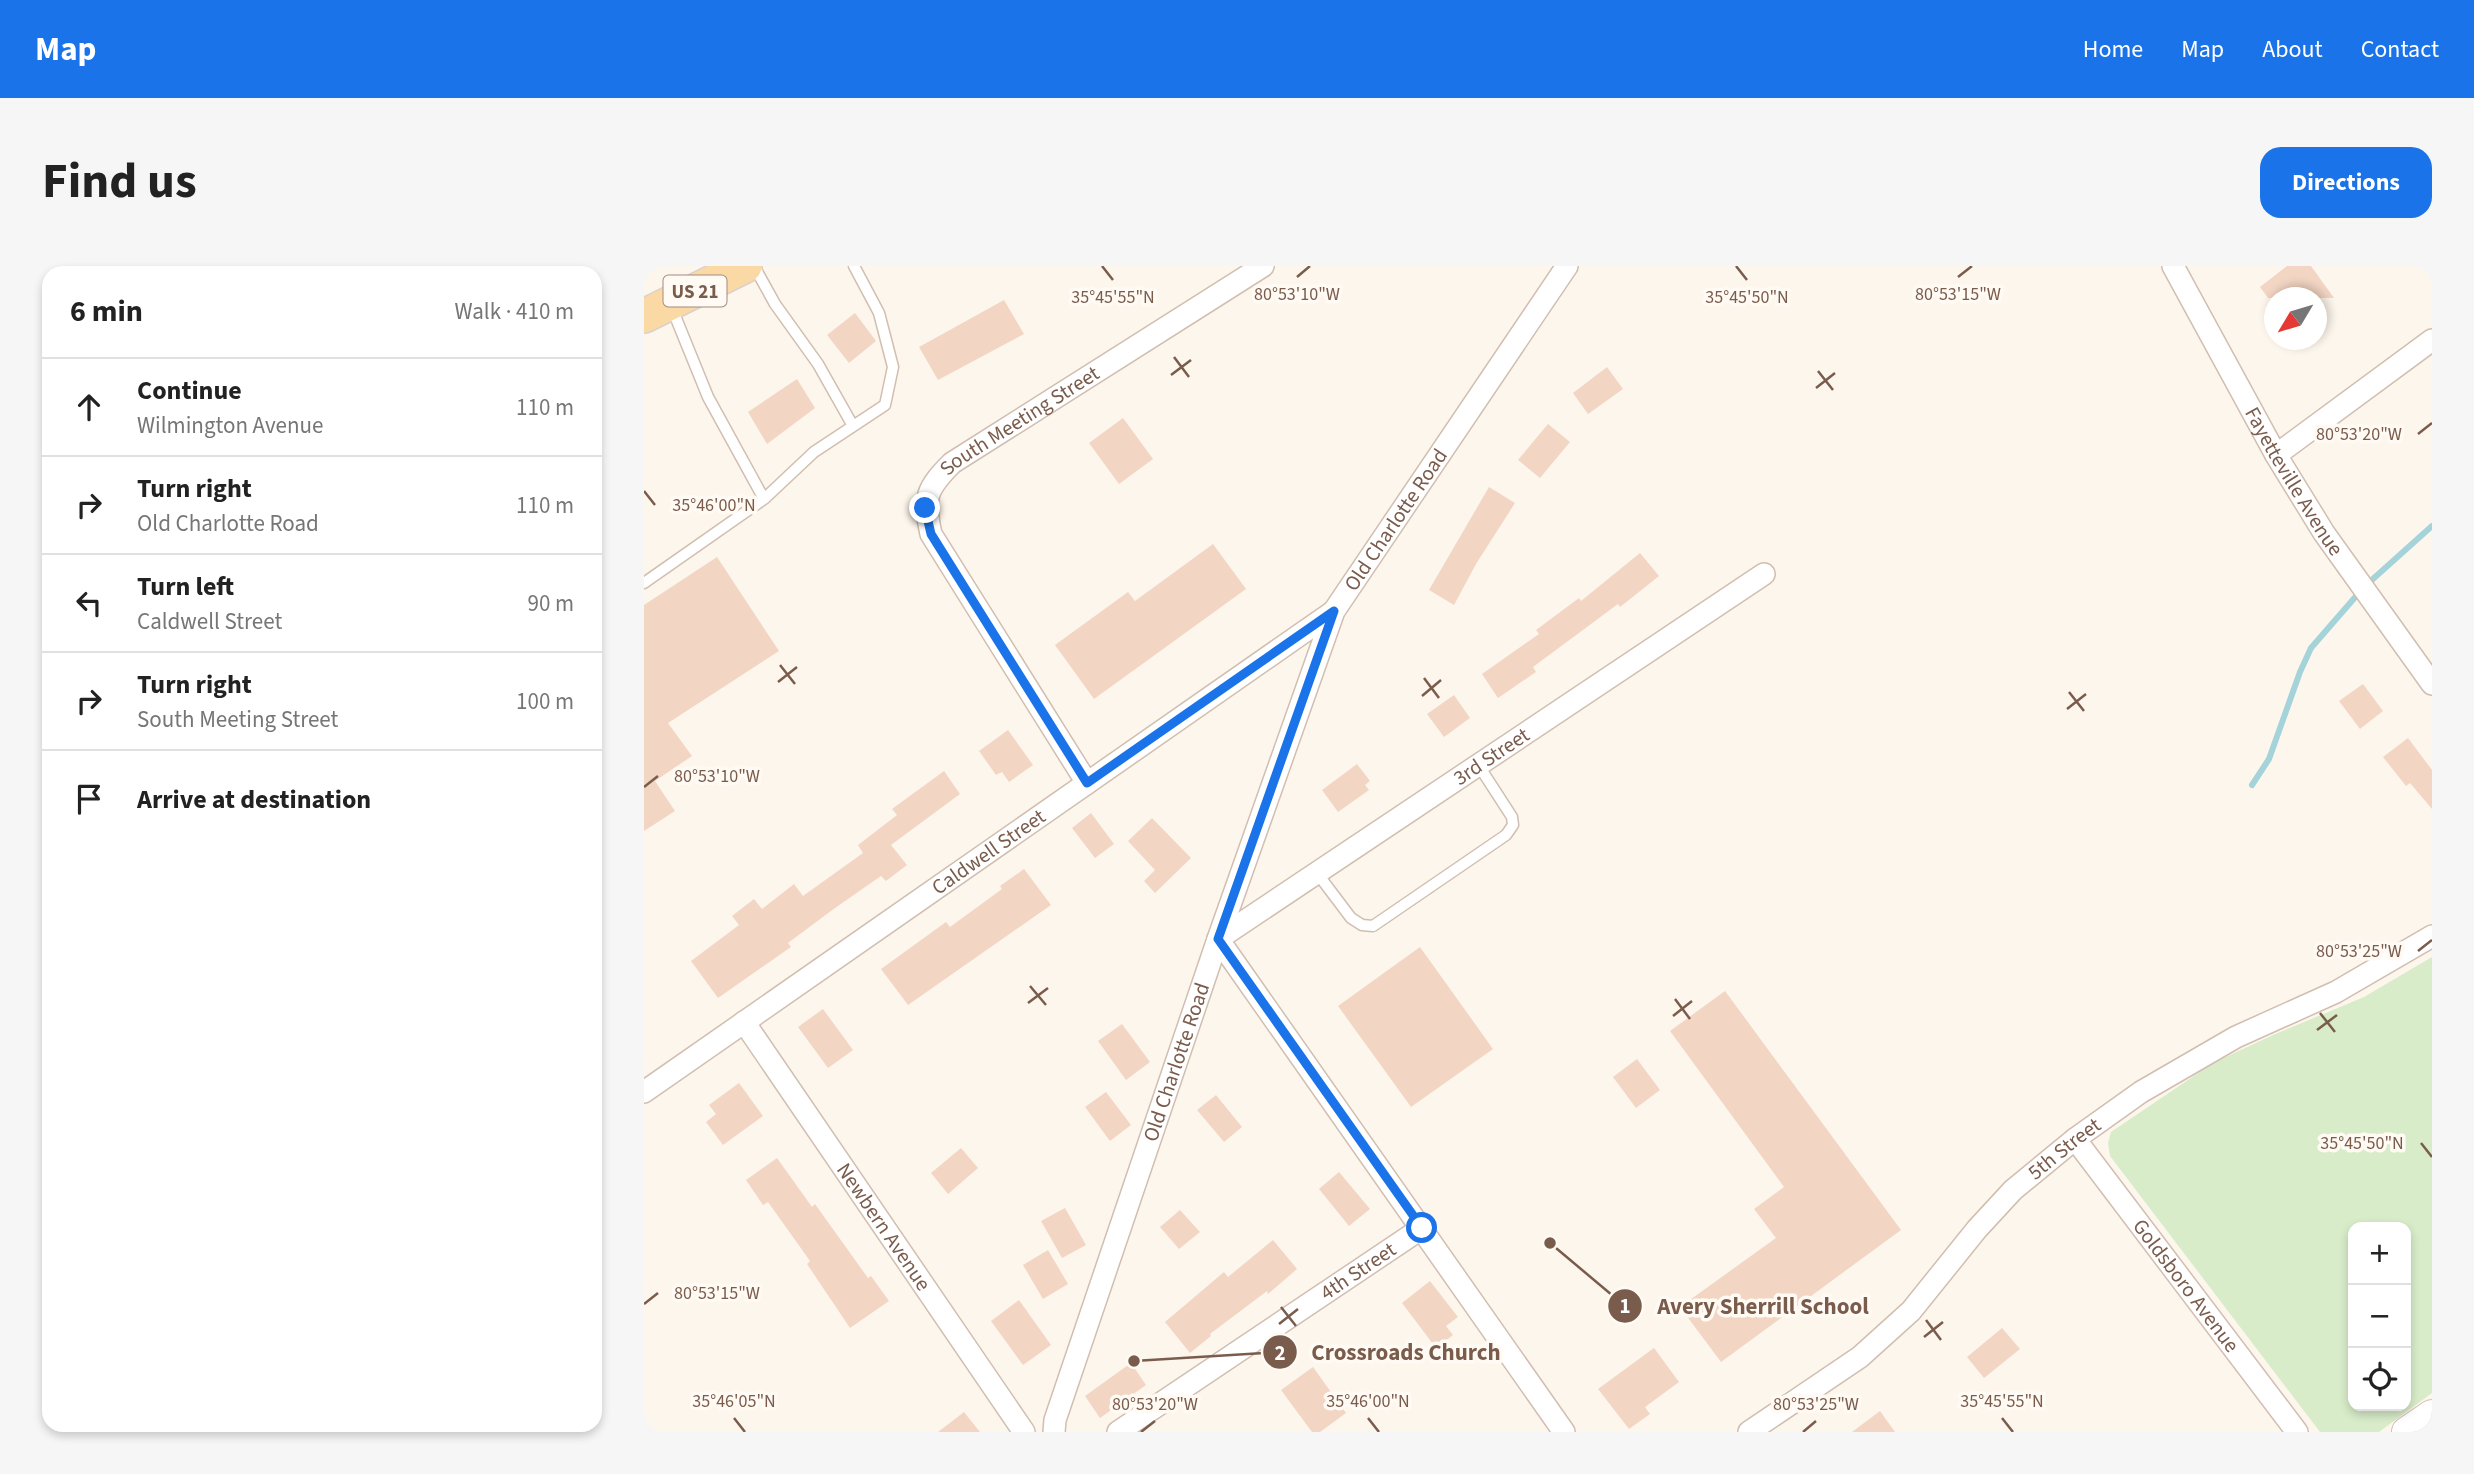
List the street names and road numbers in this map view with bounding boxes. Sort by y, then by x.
road number: US 21 [664,276,726,307]
street label: South Meeting Street [932,358,1105,482]
street label: Fayetteville Avenue [2238,401,2351,562]
street label: Old Charlotte Road [1337,442,1455,597]
street label: 3rd Street [1447,720,1535,793]
street label: Caldwell Street [926,802,1052,902]
street label: Old Charlotte Road [1135,979,1217,1146]
street label: 5th Street [2021,1110,2107,1187]
street label: Newbern Avenue [829,1157,938,1297]
street label: Goldsboro Avenue [2126,1213,2247,1359]
street label: 4th Street [1314,1235,1402,1307]

